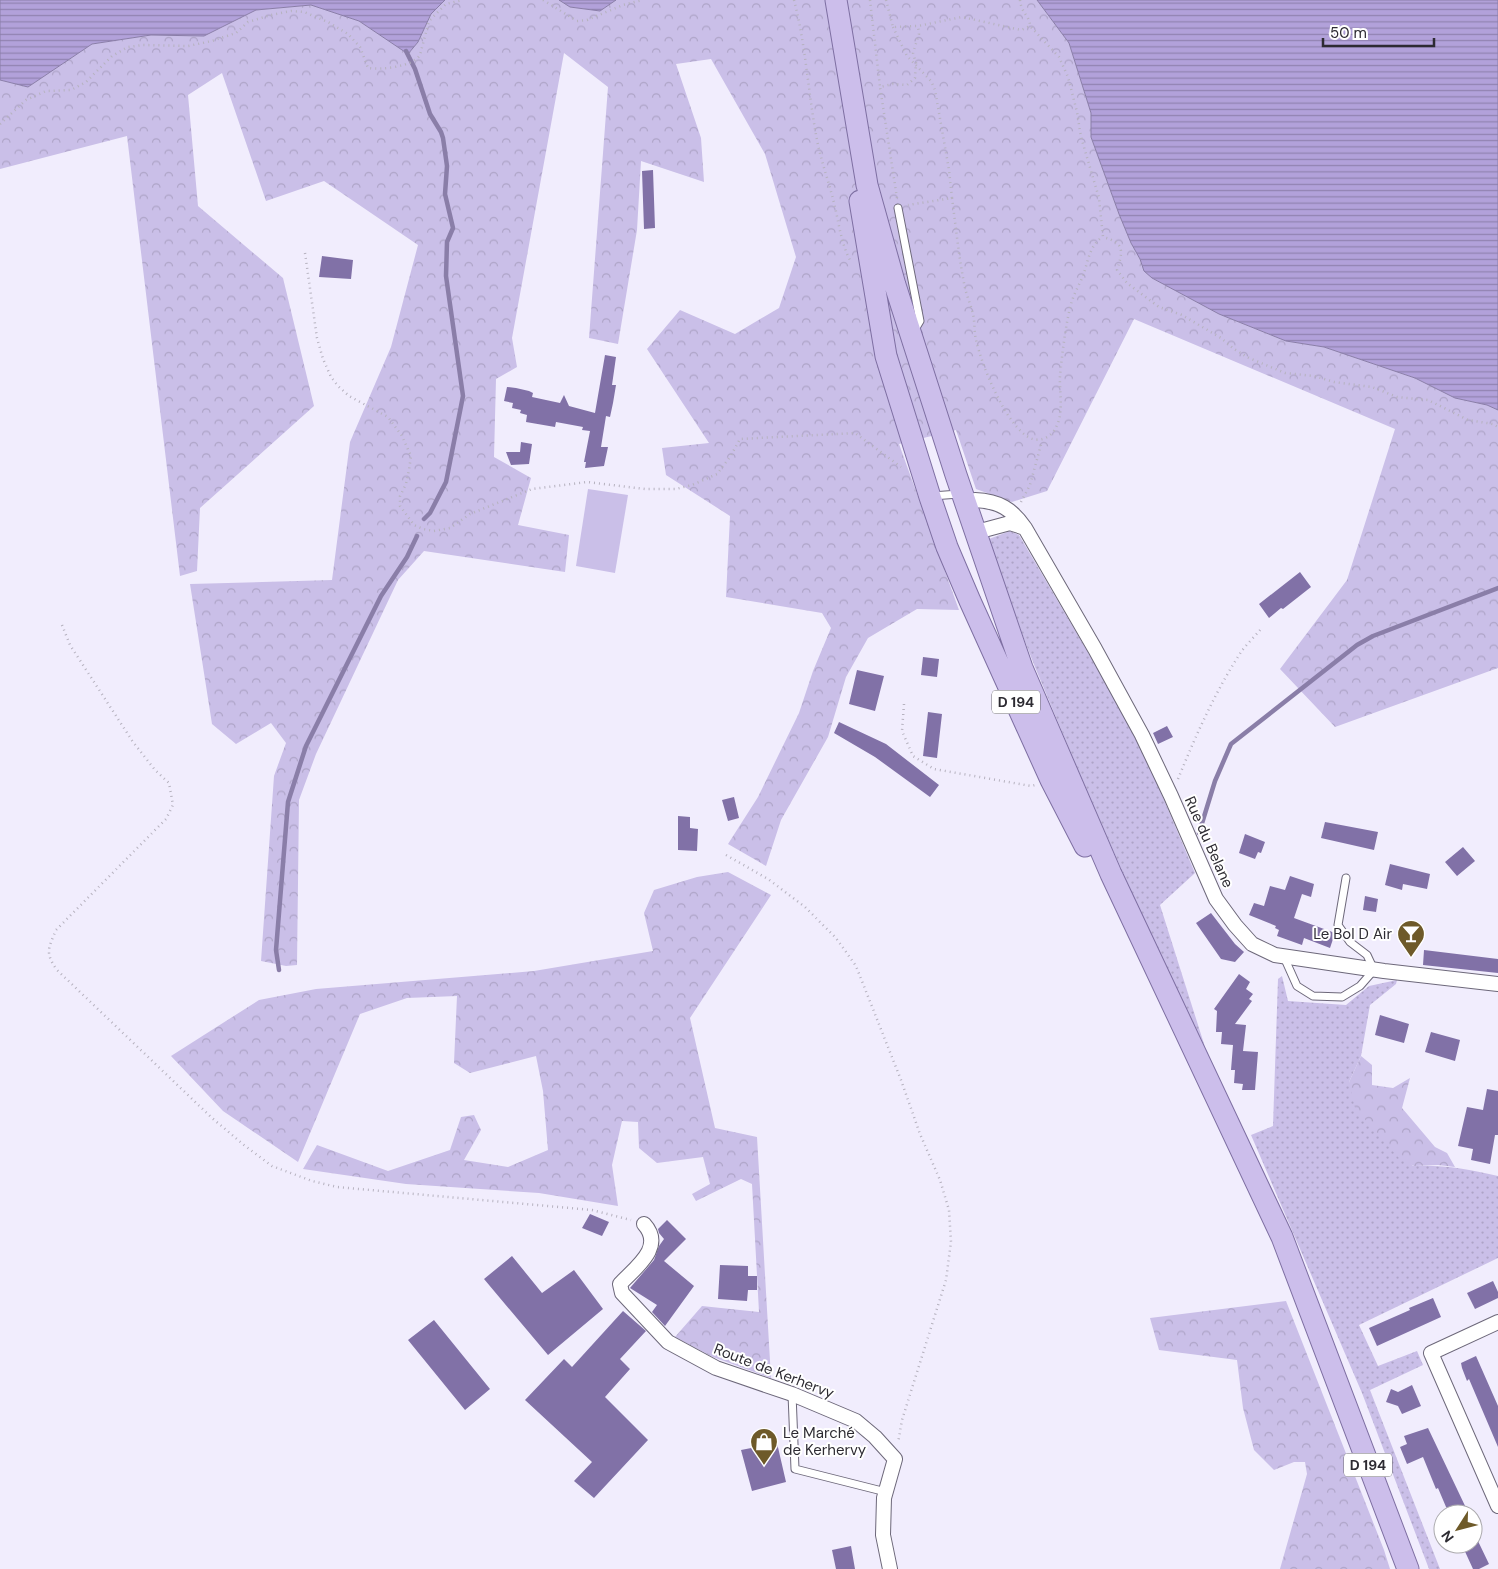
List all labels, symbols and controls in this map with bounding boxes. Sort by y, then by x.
scale bar [1323,15,1434,47]
text: 50 m [1330,23,1367,43]
road number: D 194 [992,690,1040,714]
street label: Rue du Belane [1180,793,1238,891]
bar icon: Le Bol D Air [1396,919,1426,958]
place label: Le Bol D Air [1313,924,1392,944]
street label: Route de Kerhervy [711,1339,838,1403]
place label: Le Marché de Kerhervy [783,1423,867,1460]
shop icon: Le Marché de Kerhervy [749,1427,779,1466]
road number: D 194 [1344,1454,1392,1476]
north arrow [1433,1504,1483,1554]
text: N [1437,1527,1458,1546]

